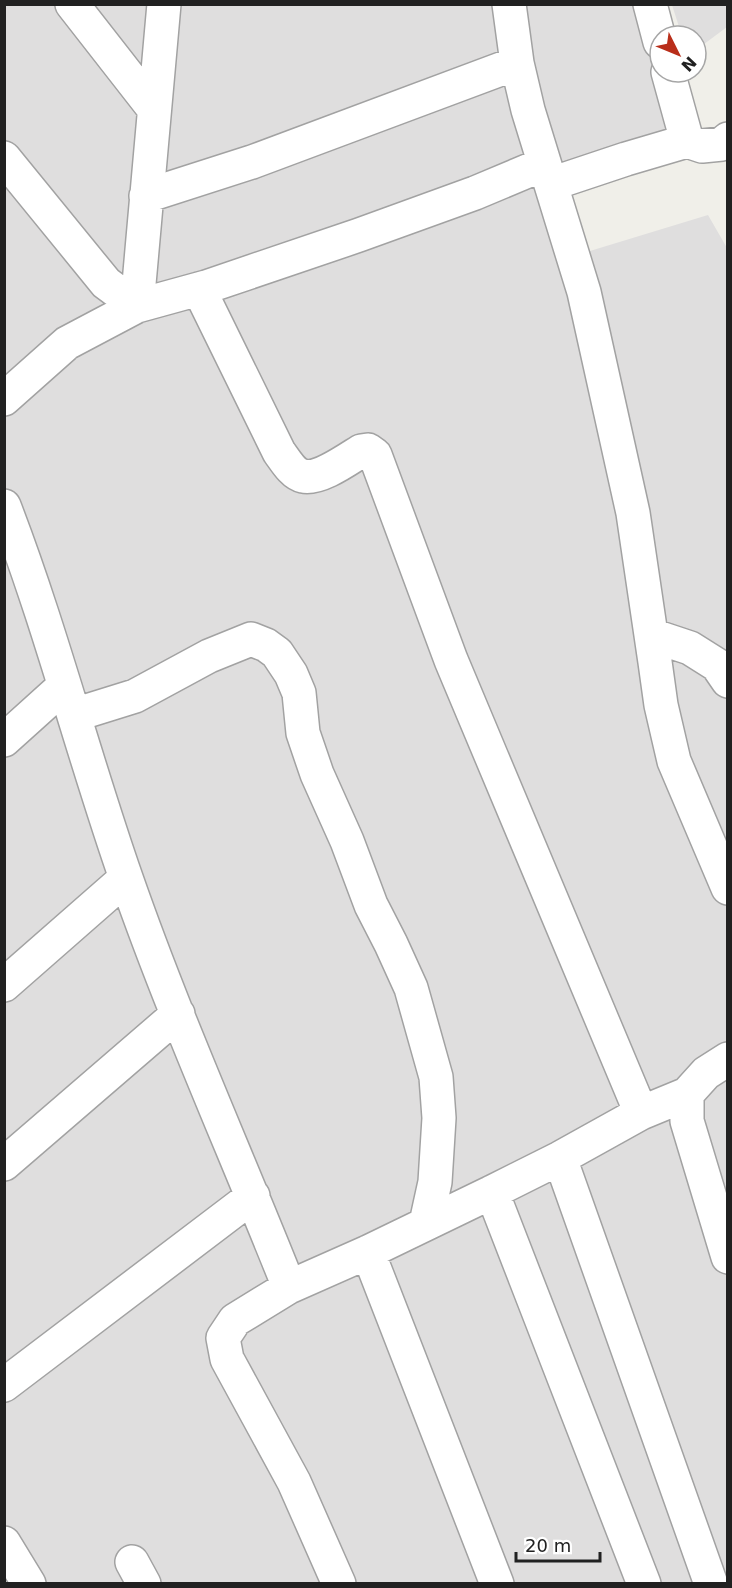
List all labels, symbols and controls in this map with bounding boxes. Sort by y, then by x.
north arrow [648,24,708,84]
text: N [677,53,700,75]
scale bar [516,1525,600,1563]
text: 20 m [525,1535,571,1556]

